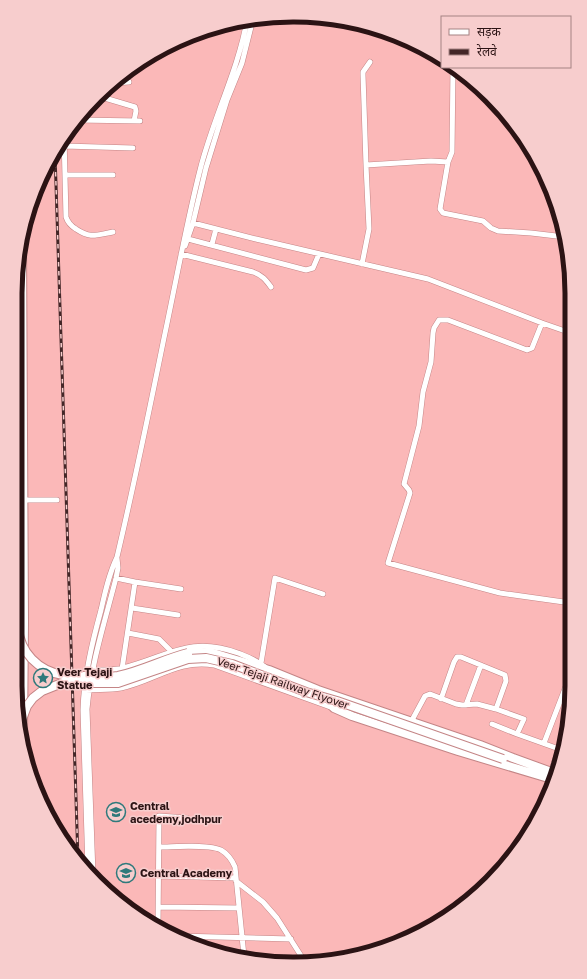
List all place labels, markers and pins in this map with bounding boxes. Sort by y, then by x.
place label: Veer Tejaji Statue [57,665,112,691]
place icon: Veer Tejaji Statue [32,667,54,689]
place label: Central acedemy,jodhpur [130,799,223,825]
school or university icon: Central acedemy,jodhpur [105,801,127,823]
school or university icon: Central Academy [115,862,137,884]
place label: Central Academy [140,866,232,879]

